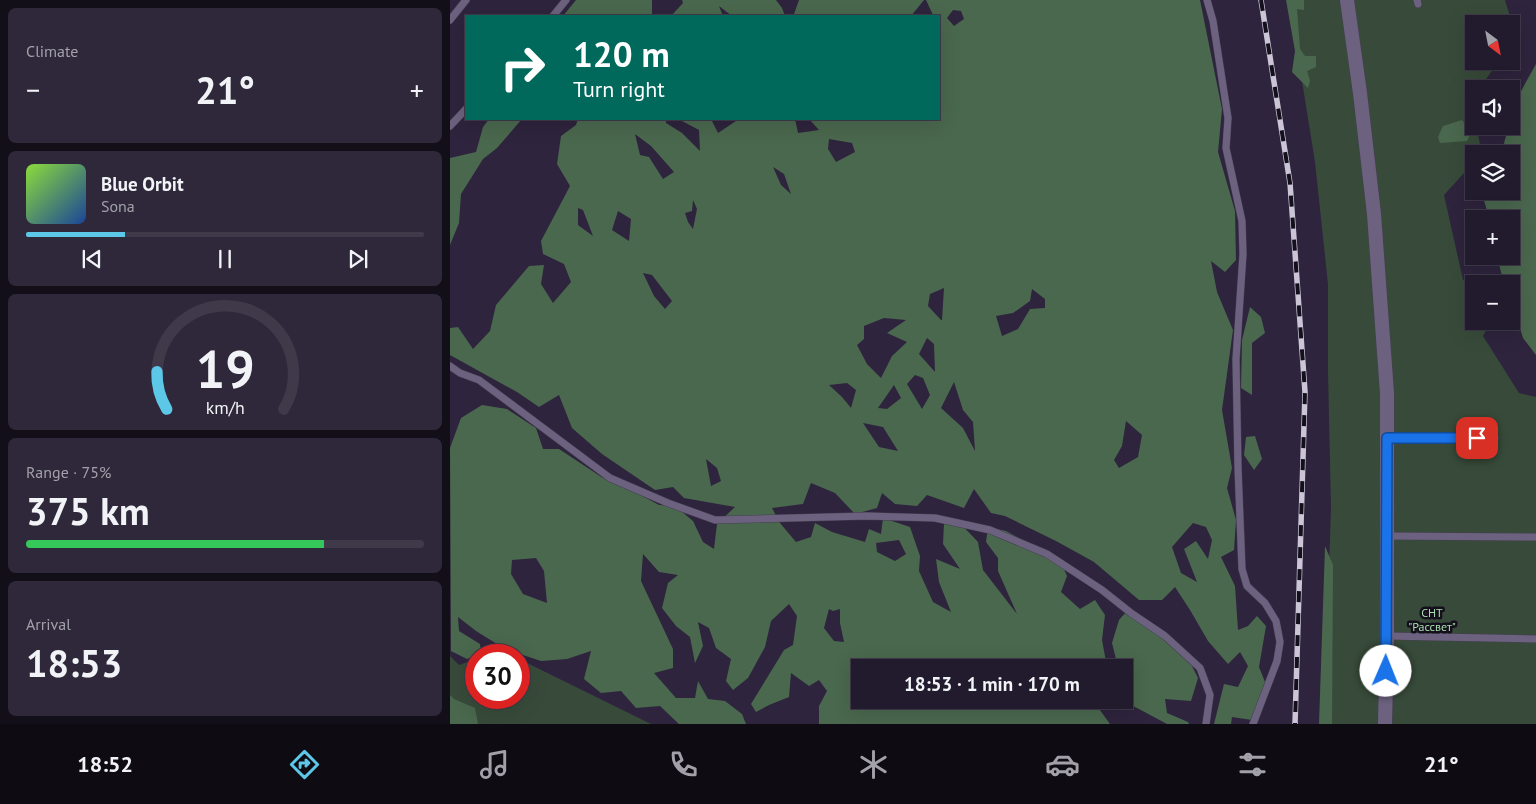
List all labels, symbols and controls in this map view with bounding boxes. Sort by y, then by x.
north arrow [1465,15,1520,70]
map controls [1465,15,1520,330]
text: 120 m [573,31,670,77]
icon: right [490,35,555,100]
text: Climate [26,41,78,61]
text: 21° [195,65,255,114]
text: − [26,71,40,108]
text: + [410,71,424,108]
text: Turn right [573,75,665,103]
button: sound [1465,80,1520,135]
button: layers [1465,145,1520,200]
text: Blue Orbit [101,172,184,196]
text: Sona [101,196,135,216]
button: + [1465,210,1520,265]
icon: previous [78,245,106,273]
icon: pause [211,245,239,273]
icon: next [344,245,372,273]
button: − [1465,275,1520,330]
text: 19 [196,335,254,402]
text: km/h [205,396,245,419]
pin [1456,417,1498,459]
icon: arrive [1463,424,1491,452]
text: Range · 75% [26,462,111,482]
text: 375 km [26,486,150,535]
park label: СНТ "Рассвет" [1408,605,1456,634]
text: Arrival [26,614,71,634]
text: 18:53 [26,638,122,687]
speed limit sign: 30 [465,644,530,709]
position arrow [1359,644,1411,696]
text: 18:53 · 1 min · 170 m [904,672,1080,696]
icon: directions [287,747,322,782]
icon: music [477,747,512,782]
icon: phone [666,747,701,782]
icon: climate [856,747,891,782]
icon: car [1045,747,1080,782]
icon: filters [1235,747,1270,782]
text: 18:52 [77,750,133,778]
text: 21° [1424,750,1459,778]

